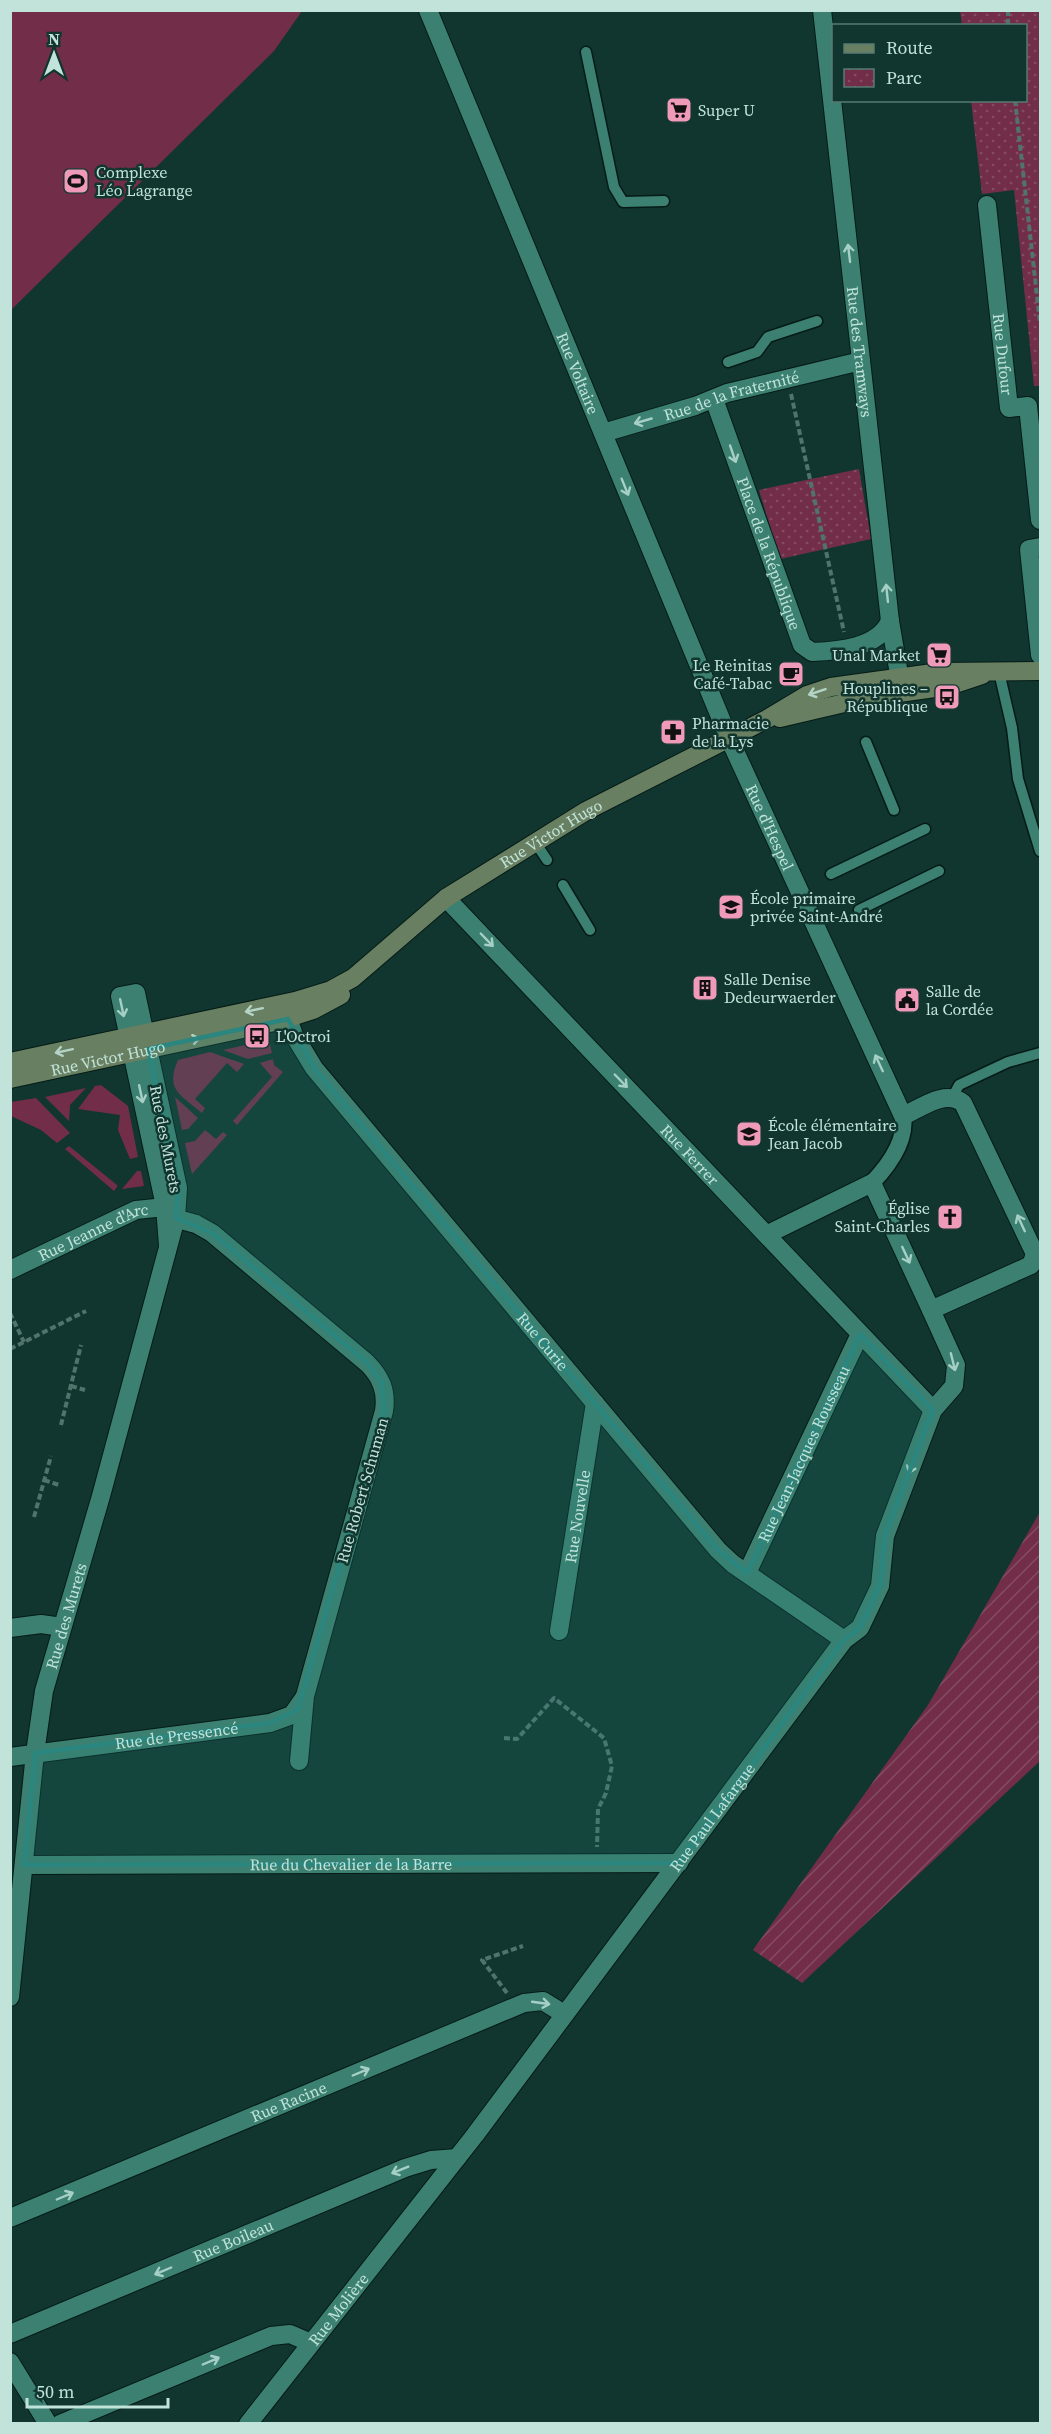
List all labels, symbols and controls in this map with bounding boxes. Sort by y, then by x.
north arrow [24,24,84,84]
legend [832,24,1027,102]
text: N [48,28,60,50]
text: Route [886,35,933,60]
text: Parc [886,65,922,90]
supermarket icon: Super U [664,95,694,125]
place label: Super U [698,99,755,121]
place label: Complexe Léo Lagrange [96,161,193,201]
sports icon: Complexe Léo Lagrange [61,166,91,196]
one-way arrow [843,243,854,263]
street label: Rue des Tramways [842,285,878,419]
street label: Rue Dufour [988,312,1019,396]
street label: Rue Voltaire [551,329,605,418]
street label: Rue de la Fraternité [661,365,801,426]
one-way arrow [634,416,653,427]
one-way arrow [728,445,739,463]
street label: Place de la République [732,474,807,633]
one-way arrow [620,477,631,495]
one-way arrow [881,583,892,603]
supermarket icon: Unal Market [924,640,954,670]
place label: Unal Market [832,644,921,666]
place label: Le Reinitas Café-Tabac [693,654,772,694]
cafe icon: Le Reinitas Café-Tabac [776,659,806,689]
place label: Houplines – République [842,677,928,717]
bus stop icon: Houplines – République [932,682,962,712]
one-way arrow [808,687,827,698]
place label: Pharmacie de la Lys [692,712,769,752]
pharmacy icon: Pharmacie de la Lys [658,717,688,747]
street label: Rue d'Hespel [741,781,799,874]
street label: Rue Victor Hugo [495,794,606,873]
place label: École primaire privée Saint-André [750,887,883,927]
school or university icon: École primaire privée Saint-André [716,892,746,922]
one-way arrow [479,933,494,948]
place label: Salle Denise Dedeurwaerder [724,968,836,1008]
building icon: Salle Denise Dedeurwaerder [690,973,720,1003]
place label: Salle de la Cordée [926,980,993,1020]
public building icon: Salle de la Cordée [892,985,922,1015]
one-way arrow [117,998,128,1018]
one-way arrow [245,1004,264,1016]
bus stop icon: L'Octroi [242,1021,272,1051]
place label: L'Octroi [276,1025,331,1047]
one-way arrow [181,1034,200,1045]
street label: Rue Victor Hugo [48,1035,167,1081]
one-way arrow [54,1045,73,1057]
one-way arrow [872,1054,884,1072]
one-way arrow [614,1074,628,1089]
street label: Rue des Murets [145,1083,187,1195]
one-way arrow [135,1084,147,1103]
place label: École élémentaire Jean Jacob [767,1114,897,1154]
street label: Rue Ferrer [656,1119,724,1190]
school or university icon: École élémentaire Jean Jacob [734,1119,764,1149]
place label: Église Saint-Charles [835,1197,930,1237]
street label: Rue Jeanne d'Arc [34,1198,150,1266]
church icon: Église Saint-Charles [935,1202,965,1232]
one-way arrow [1014,1215,1026,1233]
one-way arrow [901,1246,912,1264]
street label: Rue Curie [512,1307,574,1375]
one-way arrow [947,1352,959,1371]
street label: Rue Jean-Jacques Rousseau [752,1361,855,1546]
street label: Rue Robert Schuman [331,1414,393,1565]
one-way arrow [906,1455,917,1473]
street label: Rue Nouvelle [559,1468,595,1565]
street label: Rue des Murets [40,1560,92,1672]
street label: Rue de Pressencé [114,1716,240,1754]
street label: Rue Paul Lafargue [664,1758,760,1876]
street label: Rue du Chevalier de la Barre [250,1853,452,1875]
one-way arrow [531,1998,550,2009]
one-way arrow [351,2065,369,2077]
street label: Rue Racine [247,2076,330,2127]
one-way arrow [391,2165,410,2176]
one-way arrow [55,2190,73,2201]
street label: Rue Boileau [190,2214,277,2267]
one-way arrow [154,2266,173,2277]
street label: Rue Molière [303,2268,374,2350]
one-way arrow [201,2355,219,2366]
scale bar [27,2371,168,2409]
text: 50 m [36,2379,74,2404]

